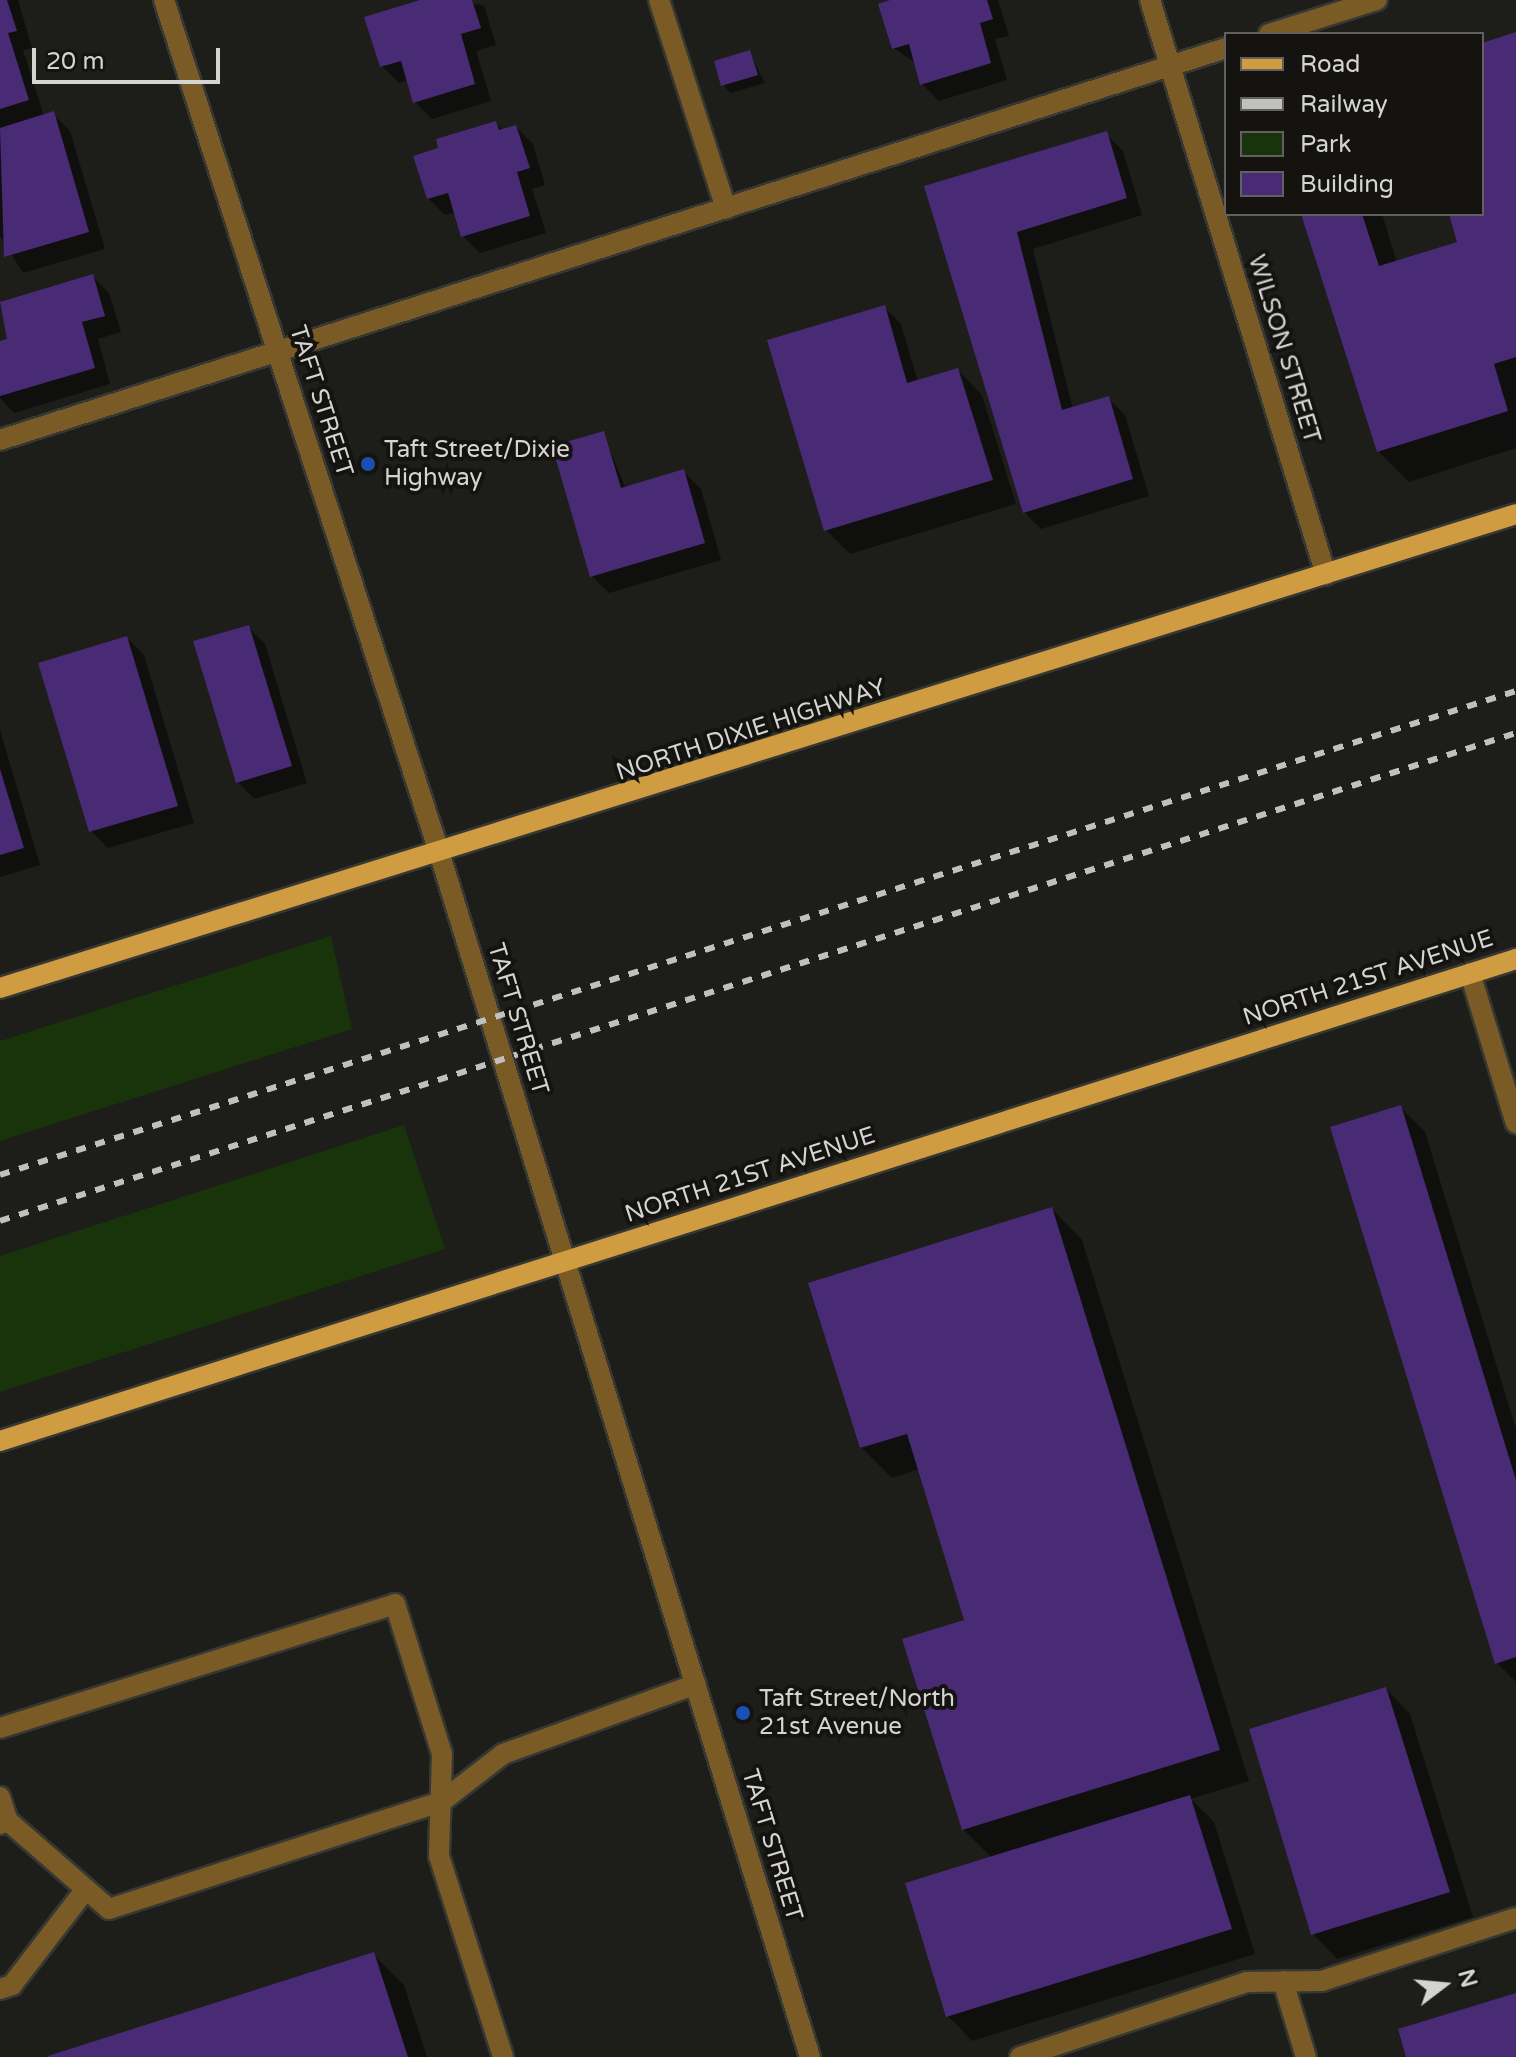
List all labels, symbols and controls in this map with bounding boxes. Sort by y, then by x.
scale bar [36,32,224,82]
legend [1224,32,1484,216]
text: 20 m [46,47,104,76]
text: Road [1300,50,1360,79]
text: Railway [1300,90,1388,119]
text: Park [1300,130,1351,159]
text: Building [1300,170,1394,199]
street label: WILSON STREET [1242,251,1326,447]
street label: TAFT STREET [283,322,359,480]
place label: Taft Street/Dixie Highway [384,436,570,492]
marker: Taft Street/Dixie Highway [359,455,377,473]
street label: NORTH DIXIE HIGHWAY [613,673,889,787]
street label: NORTH 21ST AVENUE [1239,924,1497,1032]
street label: TAFT STREET [481,940,555,1098]
street label: NORTH 21ST AVENUE [621,1121,879,1229]
place label: Taft Street/North 21st Avenue [759,1685,955,1741]
marker: Taft Street/North 21st Avenue [734,1704,752,1722]
street label: TAFT STREET [735,1766,809,1924]
north arrow [1404,1945,1484,2025]
text: N [1452,1966,1482,1990]

